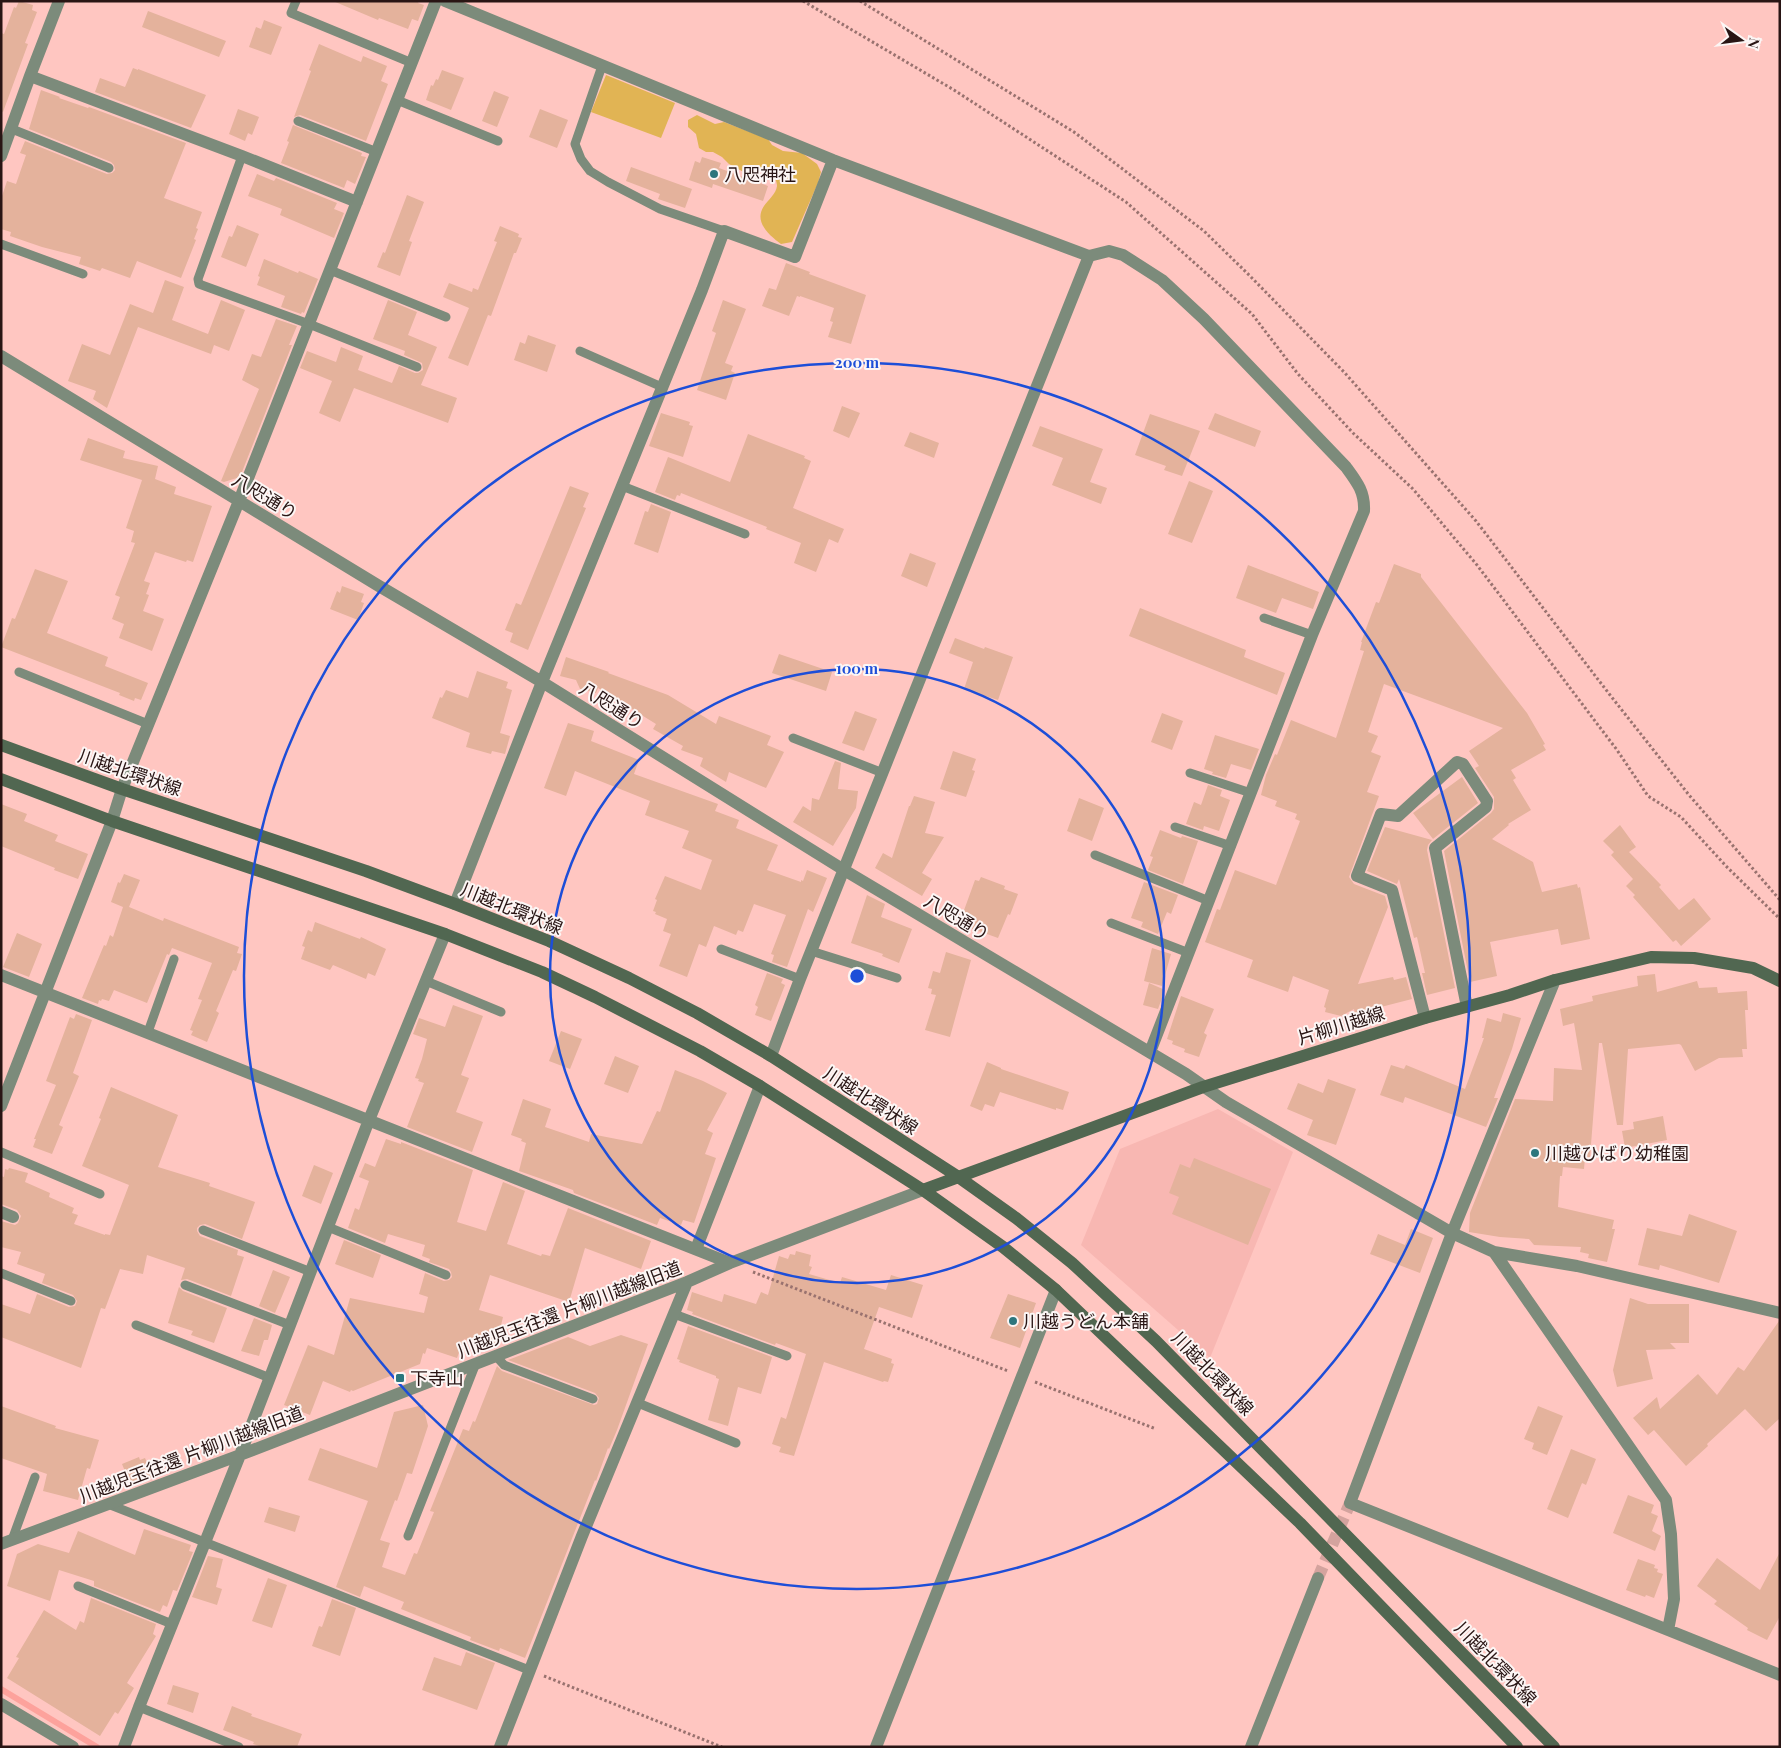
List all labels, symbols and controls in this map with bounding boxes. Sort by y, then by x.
north arrow [1716,15,1766,65]
text: N [1744,36,1765,50]
place label: 八咫神社 [724,162,796,186]
marker: 八咫神社 [708,168,720,180]
text: 200 m [835,352,880,372]
street label: 八咫通り [228,467,302,525]
text: 100 m [836,658,879,678]
street label: 八咫通り [575,676,649,734]
street label: 川越北環状線 [75,743,185,801]
street label: 川越北環状線 [457,877,567,939]
street label: 八咫通り [920,888,994,946]
centre of rings [848,967,866,985]
street label: 片柳川越線 [1294,1000,1388,1050]
street label: 川越北環状線 [819,1061,923,1139]
place label: 川越ひばり幼稚園 [1545,1141,1689,1165]
marker: 川越ひばり幼稚園 [1529,1147,1541,1159]
street label: 川越児玉往還 片柳川越線旧道 [453,1255,685,1363]
place label: 川越うどん本舗 [1023,1309,1149,1333]
marker: 川越うどん本舗 [1007,1315,1019,1327]
street label: 川越北環状線 [1167,1326,1259,1420]
place label: 下寺山 [410,1366,464,1390]
marker: 下寺山 [394,1372,406,1384]
street label: 川越児玉往還 片柳川越線旧道 [75,1400,307,1508]
street label: 川越北環状線 [1450,1616,1542,1710]

